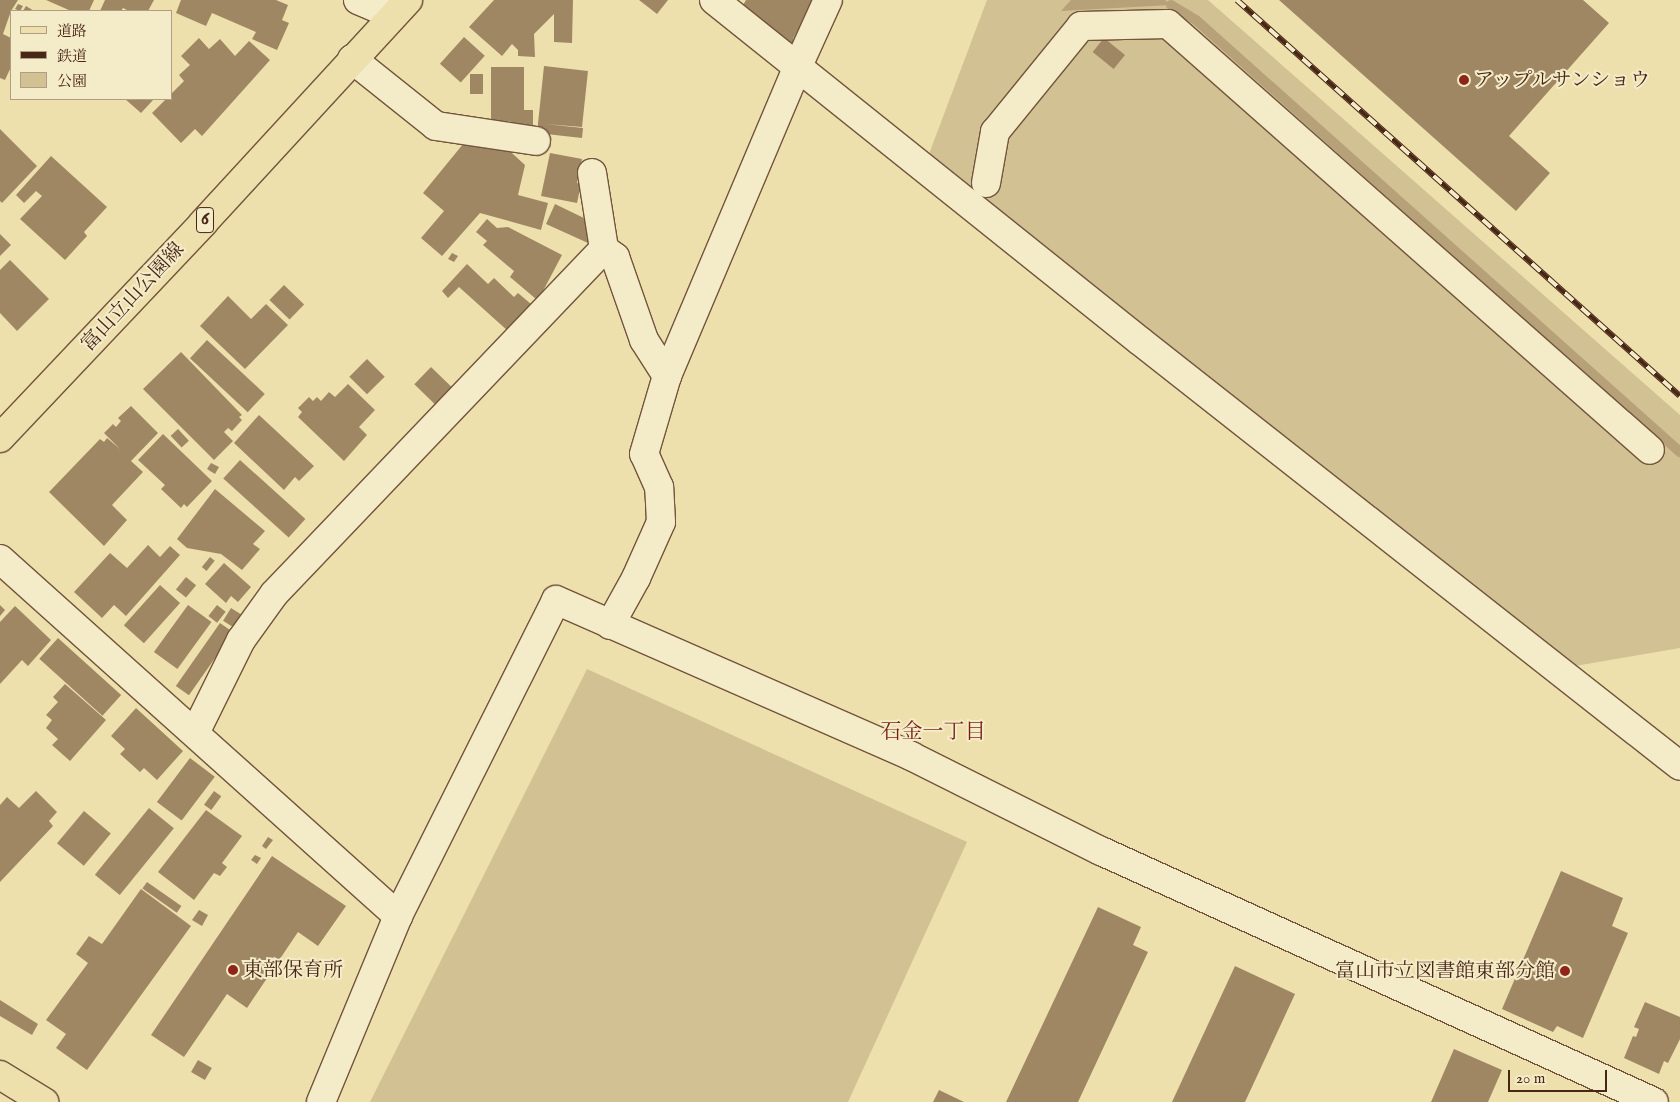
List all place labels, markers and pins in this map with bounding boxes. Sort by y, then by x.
place label: アップルサンショウ [1474,68,1654,92]
marker: アップルサンショウ [1458,74,1470,86]
place label: 東部保育所 [243,958,343,982]
place label: 富山市立図書館東部分館 [1335,959,1555,983]
marker: 東部保育所 [227,964,239,976]
marker: 富山市立図書館東部分館 [1559,965,1571,977]

